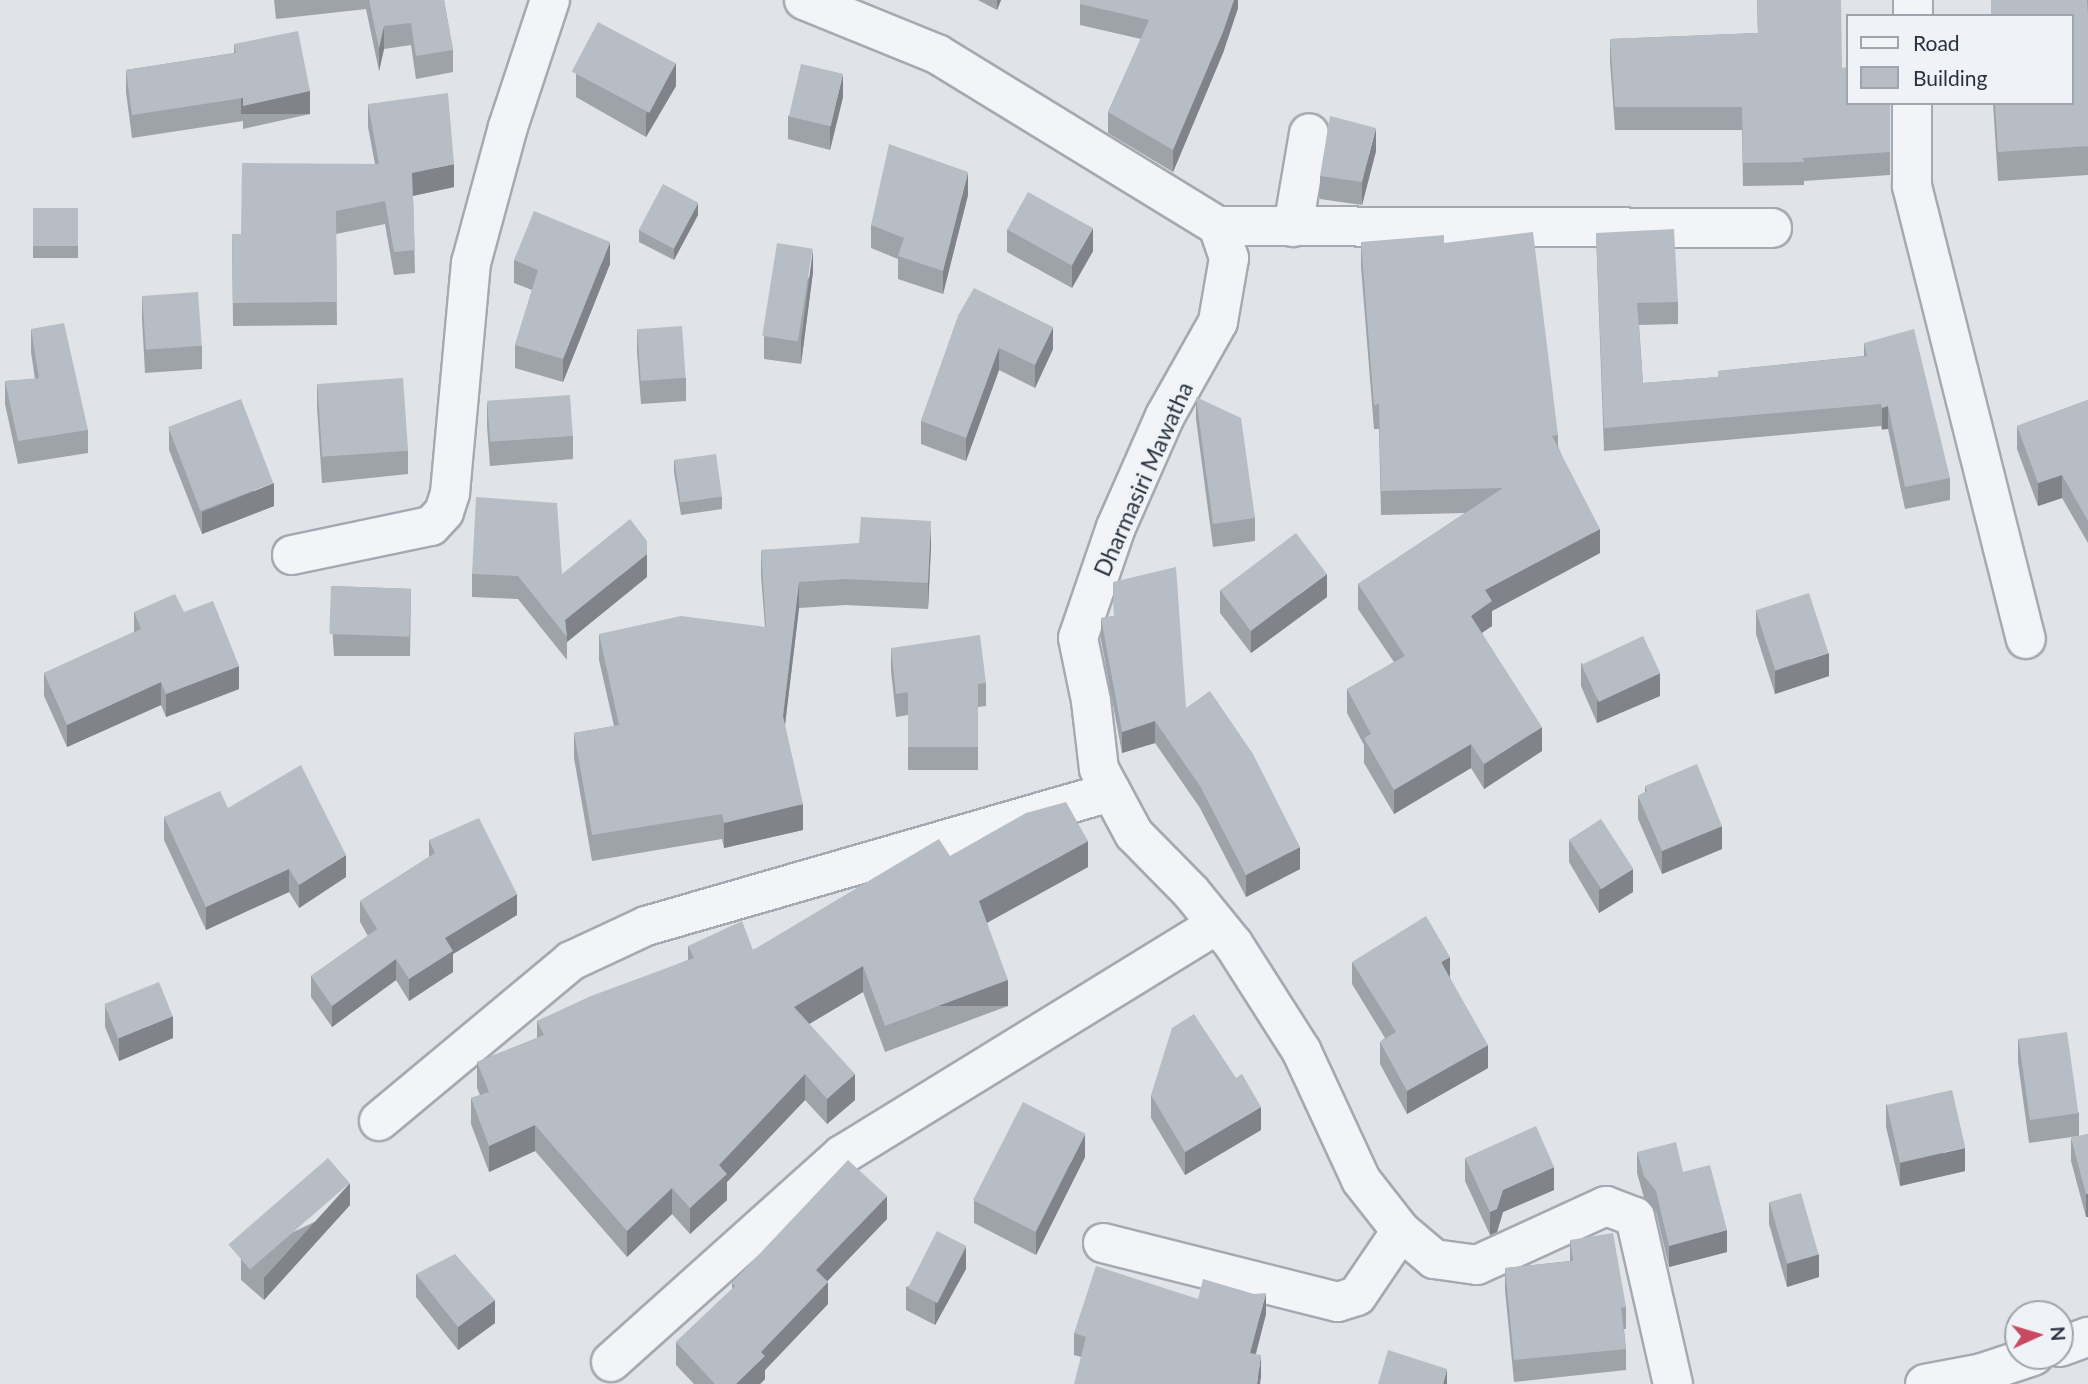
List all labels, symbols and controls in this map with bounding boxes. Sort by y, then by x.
legend [1846,14,2074,105]
text: Road [1913,30,1960,55]
text: Building [1913,65,1988,90]
street label: Dharmasiri Mawatha [1088,378,1198,580]
north arrow [2004,1300,2074,1370]
text: N [2046,1326,2070,1342]

